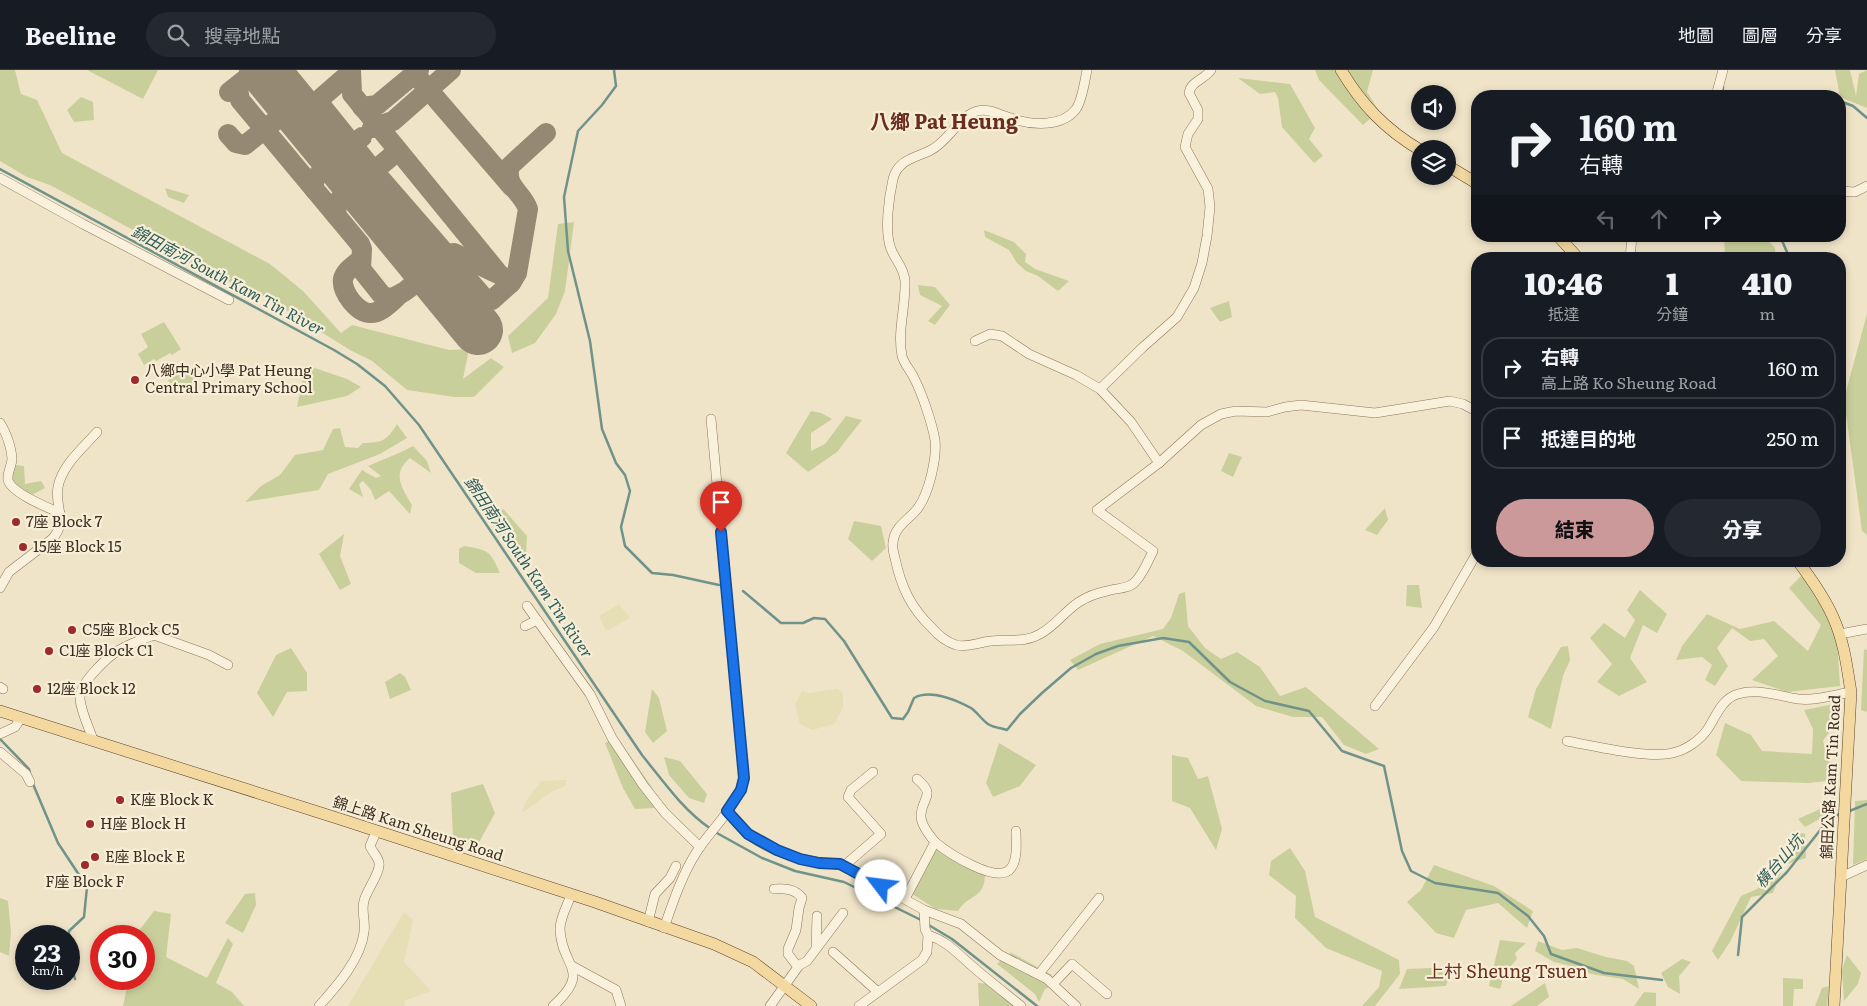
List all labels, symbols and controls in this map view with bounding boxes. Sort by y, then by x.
search box [146,12,496,57]
text: Beeline [25,17,116,52]
icon: search [164,21,192,49]
text: 搜尋地點 [204,21,280,49]
text: 地圖 [1678,21,1714,48]
text: 圖層 [1742,21,1778,48]
text: 分享 [1806,21,1842,48]
map controls [1411,85,1456,185]
button: sound [1411,85,1456,130]
text: 160 m [1579,100,1677,152]
district label: 八鄉 Pat Heung [870,105,1019,135]
icon: right [1496,110,1561,175]
button: layers [1411,140,1456,185]
text: 右轉 [1579,147,1623,180]
icon: left [1592,205,1620,233]
icon: ahead [1645,205,1673,233]
icon: right [1698,205,1726,233]
water label: 錦田南河 South Kam Tin River [128,218,329,340]
text: 10:46 [1524,260,1603,304]
text: 1 [1666,260,1679,304]
text: 410 [1742,260,1793,304]
text: 抵達 [1548,301,1580,325]
text: 分鐘 [1656,301,1688,325]
text: m [1759,301,1775,325]
text: 右轉 [1541,342,1579,370]
icon: right [1498,354,1526,382]
text: 160 m [1768,354,1819,382]
place label: 八鄉中心小學 Pat Heung Central Primary School [145,358,312,398]
text: 高上路 Ko Sheung Road [1541,370,1717,394]
marker: 八鄉中心小學 Pat Heung Central Primary School [129,374,141,386]
icon: arrive [1498,424,1526,452]
text: 抵達目的地 [1541,424,1636,452]
text: 250 m [1767,424,1819,452]
water label: 錦田南河 South Kam Tin River [460,471,600,662]
pin [700,481,742,532]
icon: arrive [707,488,735,516]
button: 結束 [1496,499,1654,557]
button: 分享 [1664,499,1821,557]
place label: 7座 Block 7 [26,509,103,532]
marker: 7座 Block 7 [10,516,22,528]
place label: 15座 Block 15 [33,534,122,557]
marker: 15座 Block 15 [17,541,29,553]
place label: C5座 Block C5 [82,617,180,640]
marker: C5座 Block C5 [66,624,78,636]
place label: C1座 Block C1 [59,638,153,661]
marker: C1座 Block C1 [43,645,55,657]
place label: 12座 Block 12 [47,676,136,699]
marker: 12座 Block 12 [31,683,43,695]
street label: 錦田公路 Kam Tin Road [1814,694,1845,860]
place label: K座 Block K [130,787,214,810]
street label: 錦上路 Kam Sheung Road [330,789,507,866]
marker: K座 Block K [114,794,126,806]
place label: H座 Block H [100,811,186,834]
marker: H座 Block H [84,818,96,830]
water label: 橫台山坑 [1748,827,1810,892]
place label: E座 Block E [105,844,185,867]
marker: E座 Block E [89,851,101,863]
marker: F座 Block F [79,859,91,871]
position arrow [854,859,906,911]
place label: F座 Block F [45,869,125,892]
speed limit sign: 30 [90,925,155,990]
text: 23 [34,933,61,970]
district label: 上村 Sheung Tsuen [1426,957,1588,984]
text: km/h [32,961,63,979]

